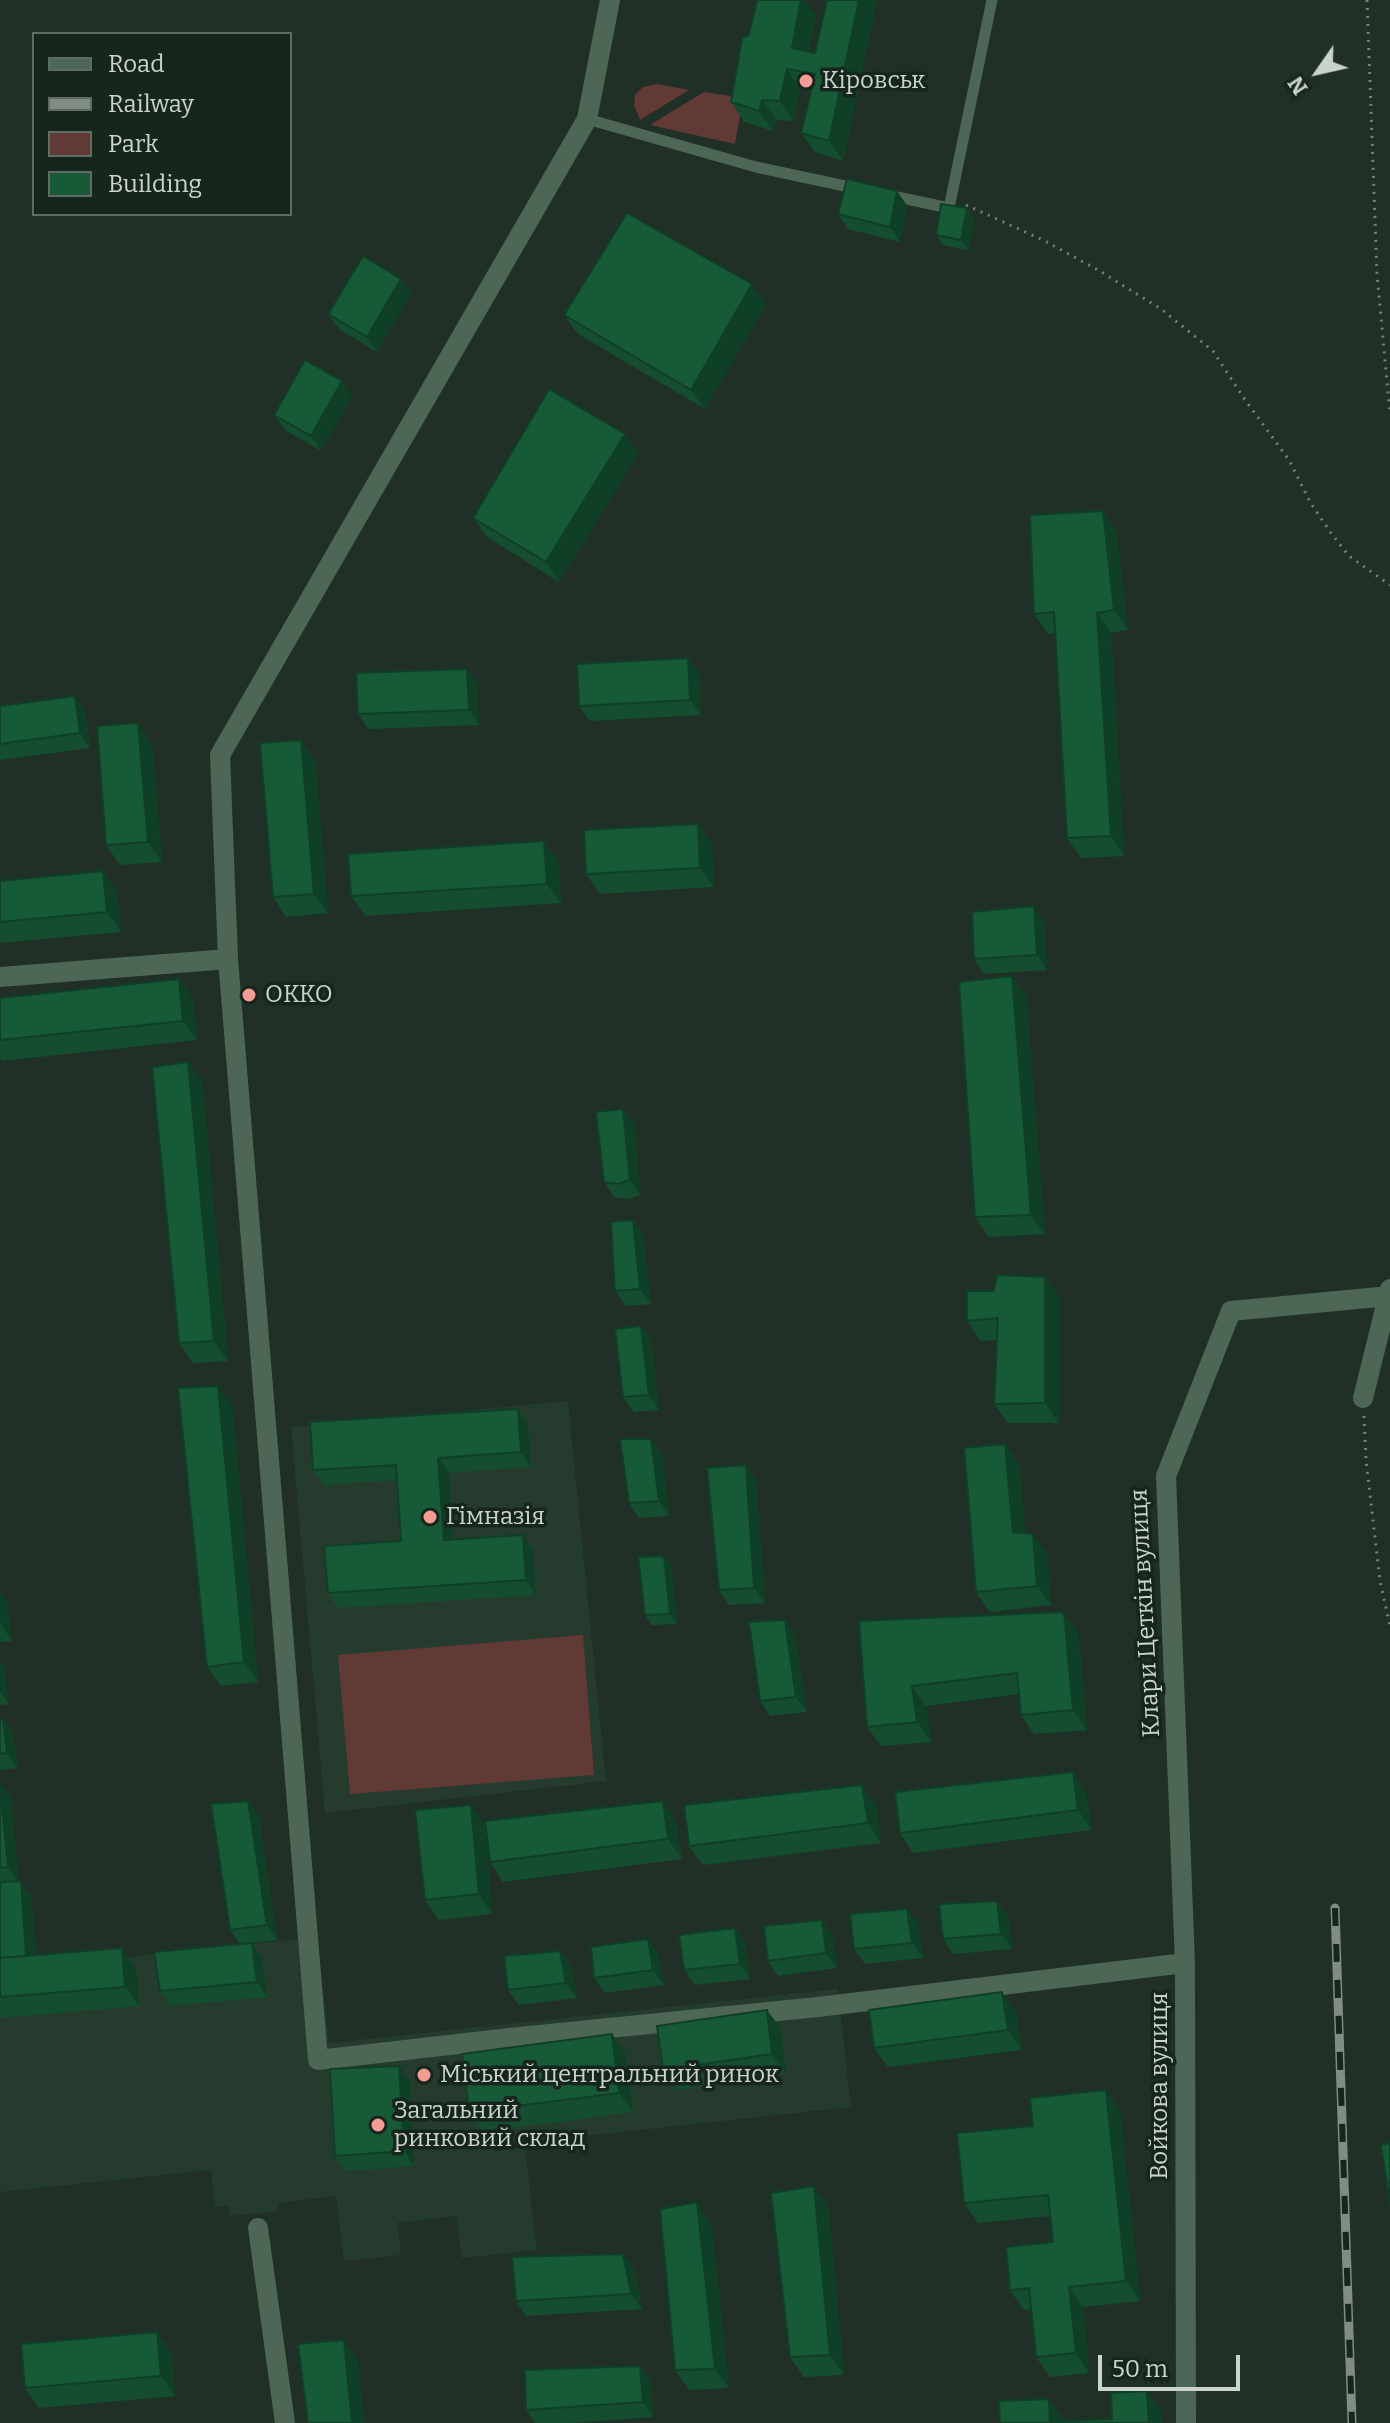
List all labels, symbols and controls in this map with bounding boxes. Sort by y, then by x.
legend [32,32,292,216]
north arrow [1278,32,1358,112]
text: Road [108,50,164,78]
place label: Кіровськ [822,67,925,95]
text: N [1282,71,1314,100]
marker: Кіровськ [797,72,815,90]
text: Railway [108,90,194,118]
text: Park [108,130,159,158]
text: Building [108,170,202,198]
place label: ОККО [265,981,333,1009]
marker: ОККО [240,986,258,1004]
street label: Клари Цеткін вулиця [1125,1488,1167,1738]
place label: Гімназія [446,1503,545,1531]
marker: Гімназія [421,1508,439,1526]
street label: Войкова вулиця [1146,1992,1174,2180]
place label: Міський центральний ринок [440,2061,779,2089]
marker: Міський центральний ринок [415,2066,433,2084]
place label: Загальний ринковий склад [394,2097,585,2153]
marker: Загальний ринковий склад [369,2116,387,2134]
scale bar [1102,2339,1244,2389]
text: 50 m [1112,2355,1168,2383]

